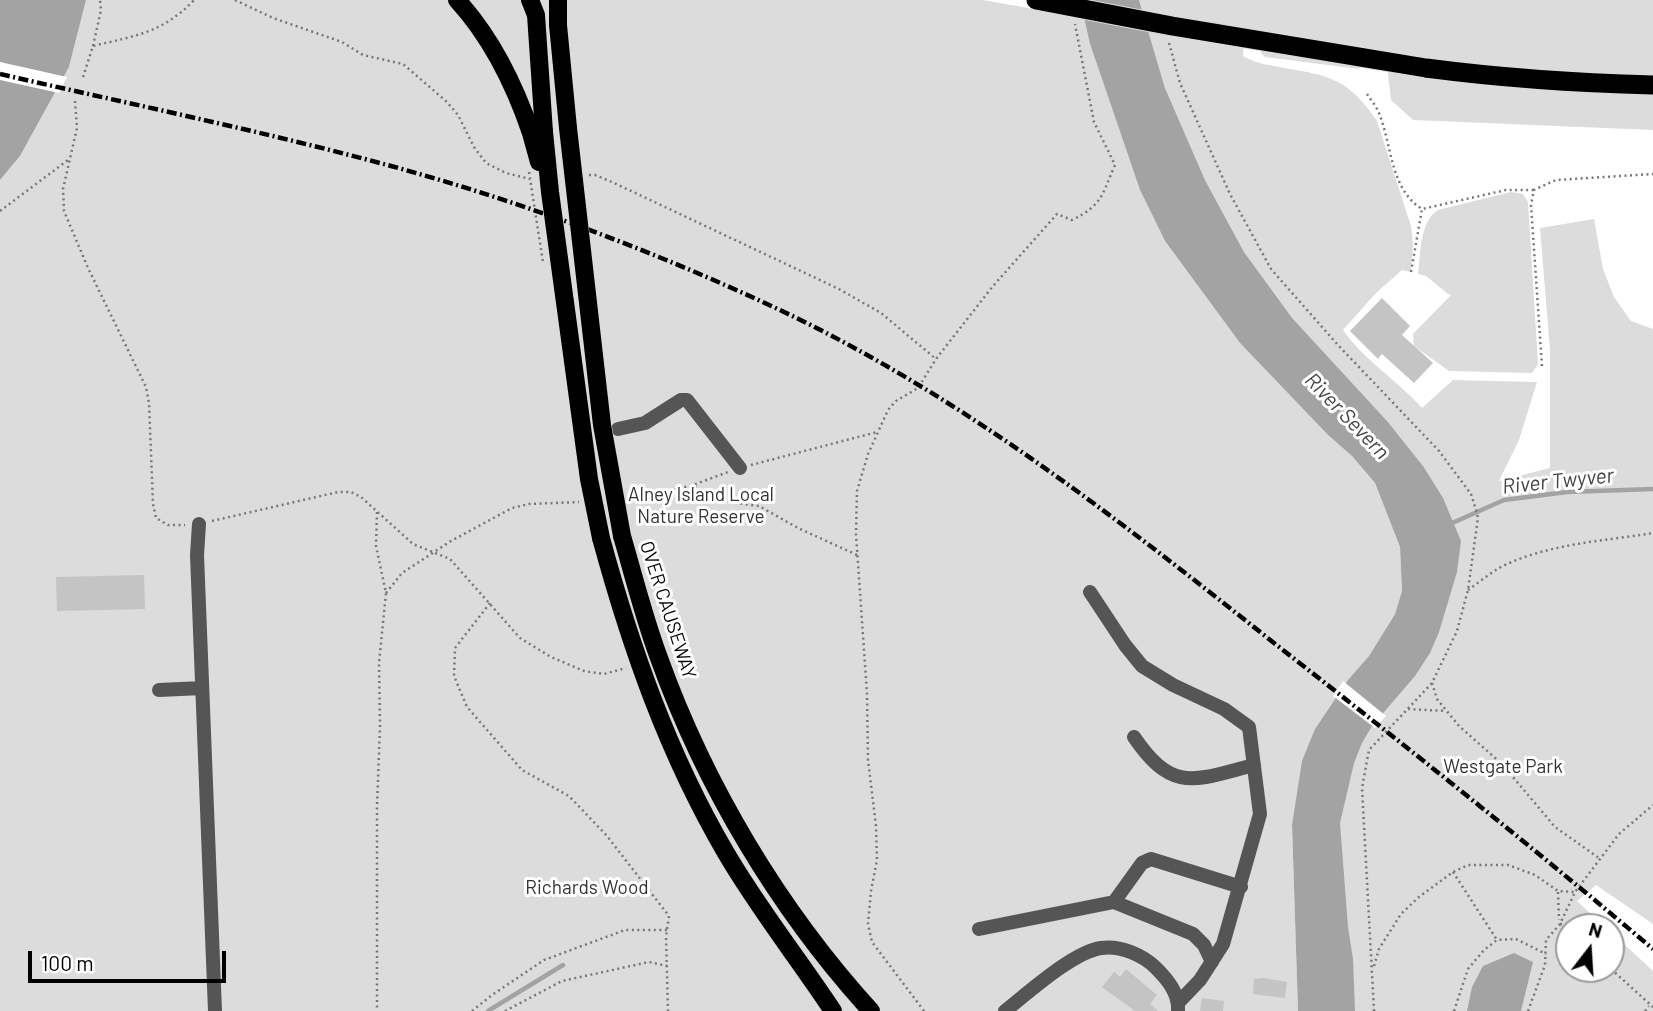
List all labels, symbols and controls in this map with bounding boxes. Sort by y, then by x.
water label: River Severn [1300,368,1394,464]
water label: River Twyver [1501,463,1615,499]
park label: Alney Island Local Nature Reserve [628,484,774,528]
street label: OVER CAUSEWAY [635,538,701,682]
park label: Westgate Park [1443,756,1563,778]
park label: Richards Wood [525,877,649,899]
north arrow [1555,913,1625,983]
text: N [1586,917,1605,942]
scale bar [32,937,229,981]
text: 100 m [41,950,94,975]

